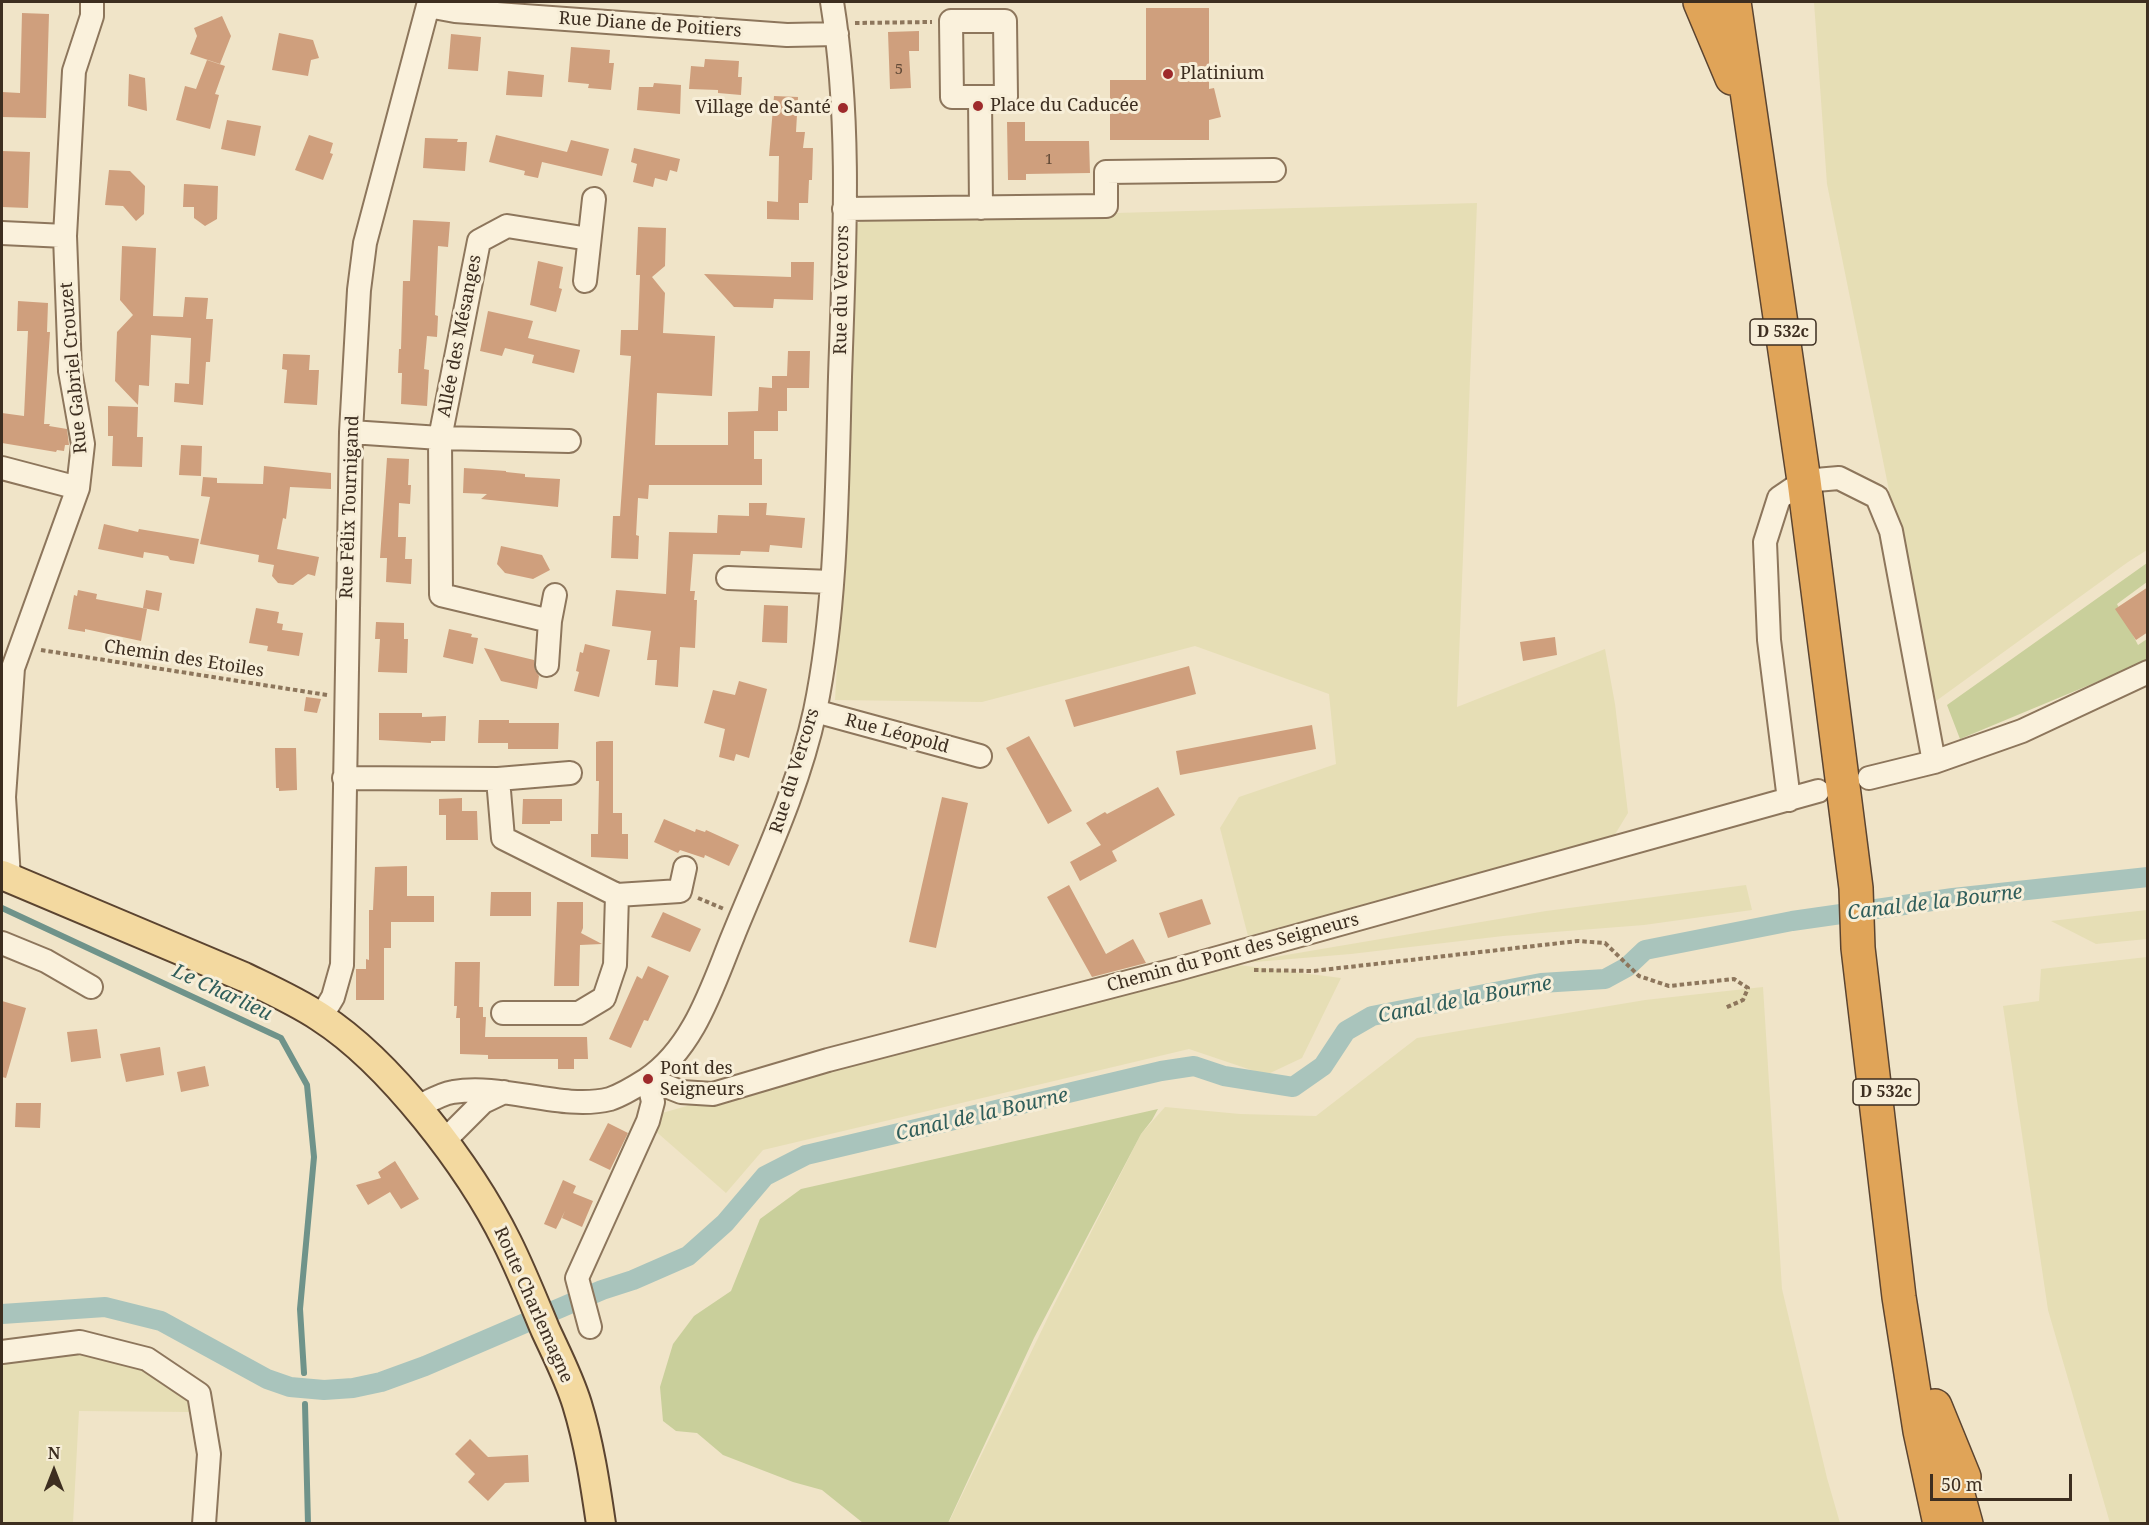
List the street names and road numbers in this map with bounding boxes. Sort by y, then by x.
street label: Rue Diane de Poitiers [558,8,742,42]
street label: Rue du Vercors [830,225,854,355]
street label: Allée des Mésanges [434,253,486,419]
street label: Rue Gabriel Crouzet [56,281,92,455]
road number: D 532c [1750,319,1816,345]
street label: Rue Félix Tournigand [336,415,364,599]
street label: Chemin des Etoiles [102,636,266,682]
street label: Rue du Vercors [766,706,824,836]
street label: Rue Léopold [843,710,951,758]
street label: Chemin du Pont des Seigneurs [1105,909,1361,997]
road number: D 532c [1853,1079,1919,1105]
street label: Route Charlemagne [489,1224,577,1386]

